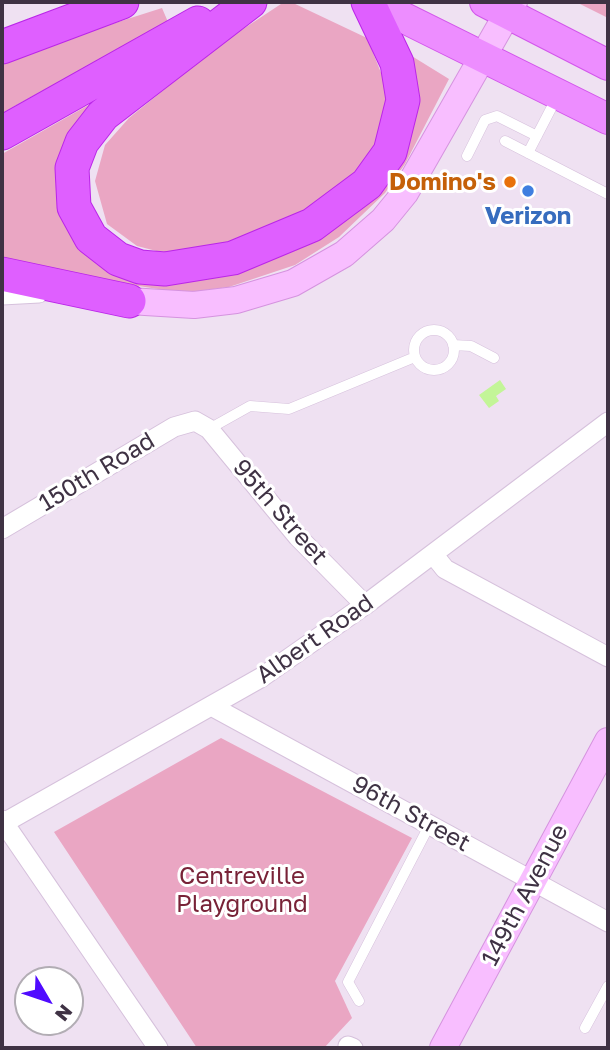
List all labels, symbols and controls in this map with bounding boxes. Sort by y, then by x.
place label: Domino's [389,168,496,196]
marker: Domino's [502,174,518,190]
marker: Verizon [520,183,536,199]
place label: Verizon [485,202,571,230]
street label: 150th Road [34,426,160,518]
street label: 95th Street [227,454,333,570]
street label: Albert Road [251,588,379,690]
street label: 96th Street [347,770,475,858]
street label: 149th Avenue [476,819,574,971]
park label: Centreville Playground [176,862,308,918]
north arrow [14,966,84,1036]
text: N [51,1000,78,1026]

